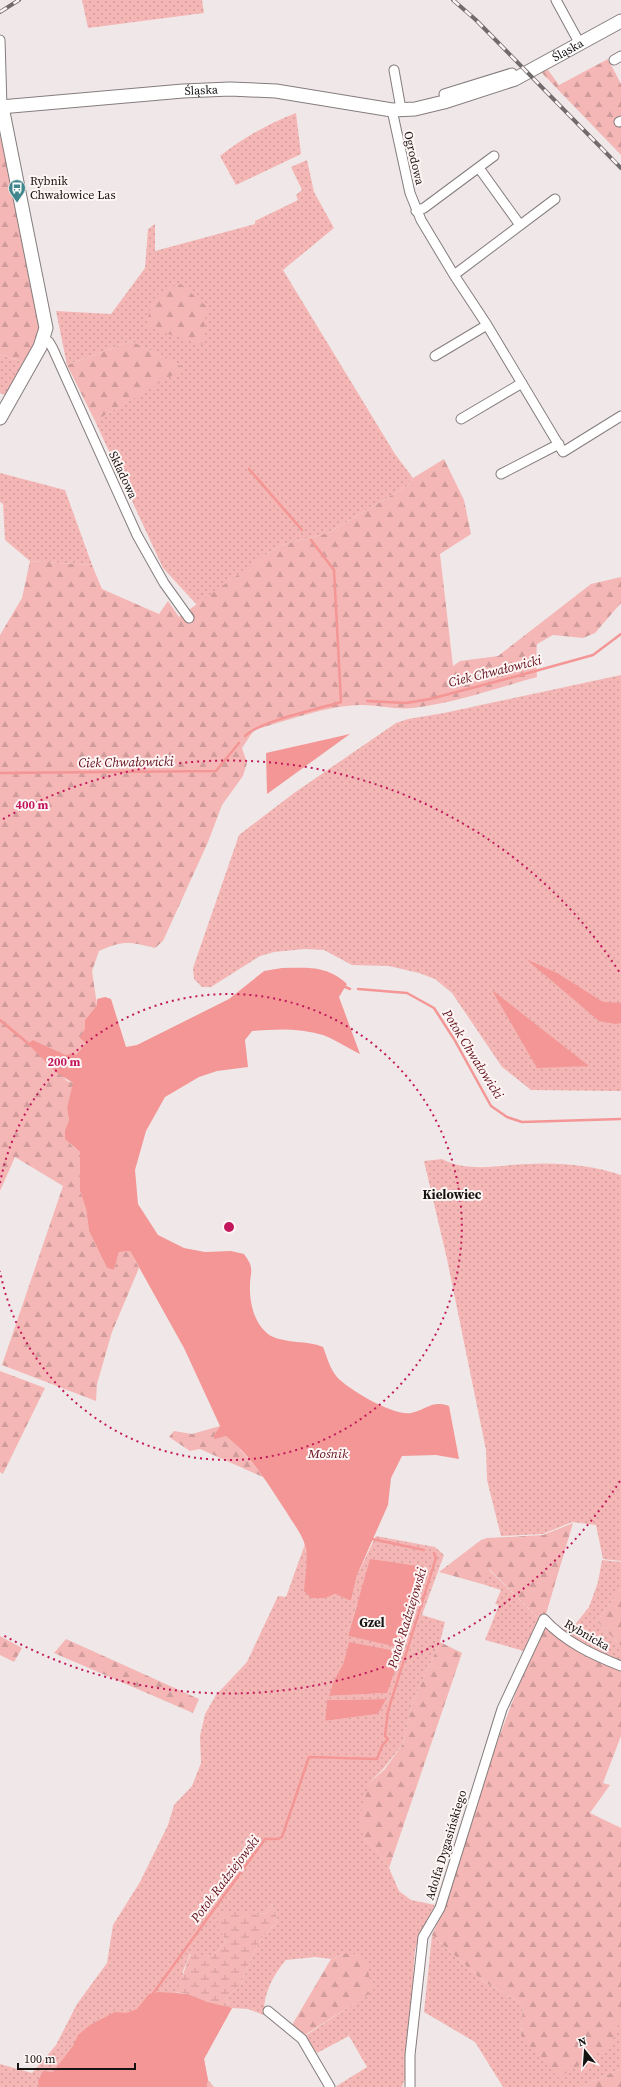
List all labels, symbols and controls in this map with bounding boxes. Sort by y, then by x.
street label: Śląska [549,35,587,65]
street label: Śląska [184,81,219,99]
street label: Ogrodowa [400,130,428,187]
place label: Rybnik Chwałowice Las [30,173,116,203]
bus stop icon: Rybnik Chwałowice Las [7,178,27,203]
street label: Składowa [105,449,141,502]
water label: Ciek Chwałowicki [447,651,543,691]
water label: Ciek Chwałowicki [78,753,174,771]
text: 400 m [16,797,49,813]
water label: Potok Chwałowicki [438,1005,507,1102]
text: 200 m [48,1054,81,1070]
district label: Kielowiec [423,1186,482,1203]
centre of rings [222,1220,236,1234]
water label: Mośnik [307,1445,349,1462]
water label: Potok Radziejowski [383,1566,430,1671]
district label: Gzel [359,1614,385,1631]
street label: Rybnicka [561,1616,613,1655]
street label: Adolfa Dygasińskiego [422,1788,470,1902]
water label: Potok Radziejowski [186,1832,263,1926]
north arrow [565,2031,605,2071]
text: N [576,2034,588,2050]
scale bar [18,2045,135,2071]
text: 100 m [24,2051,56,2067]

